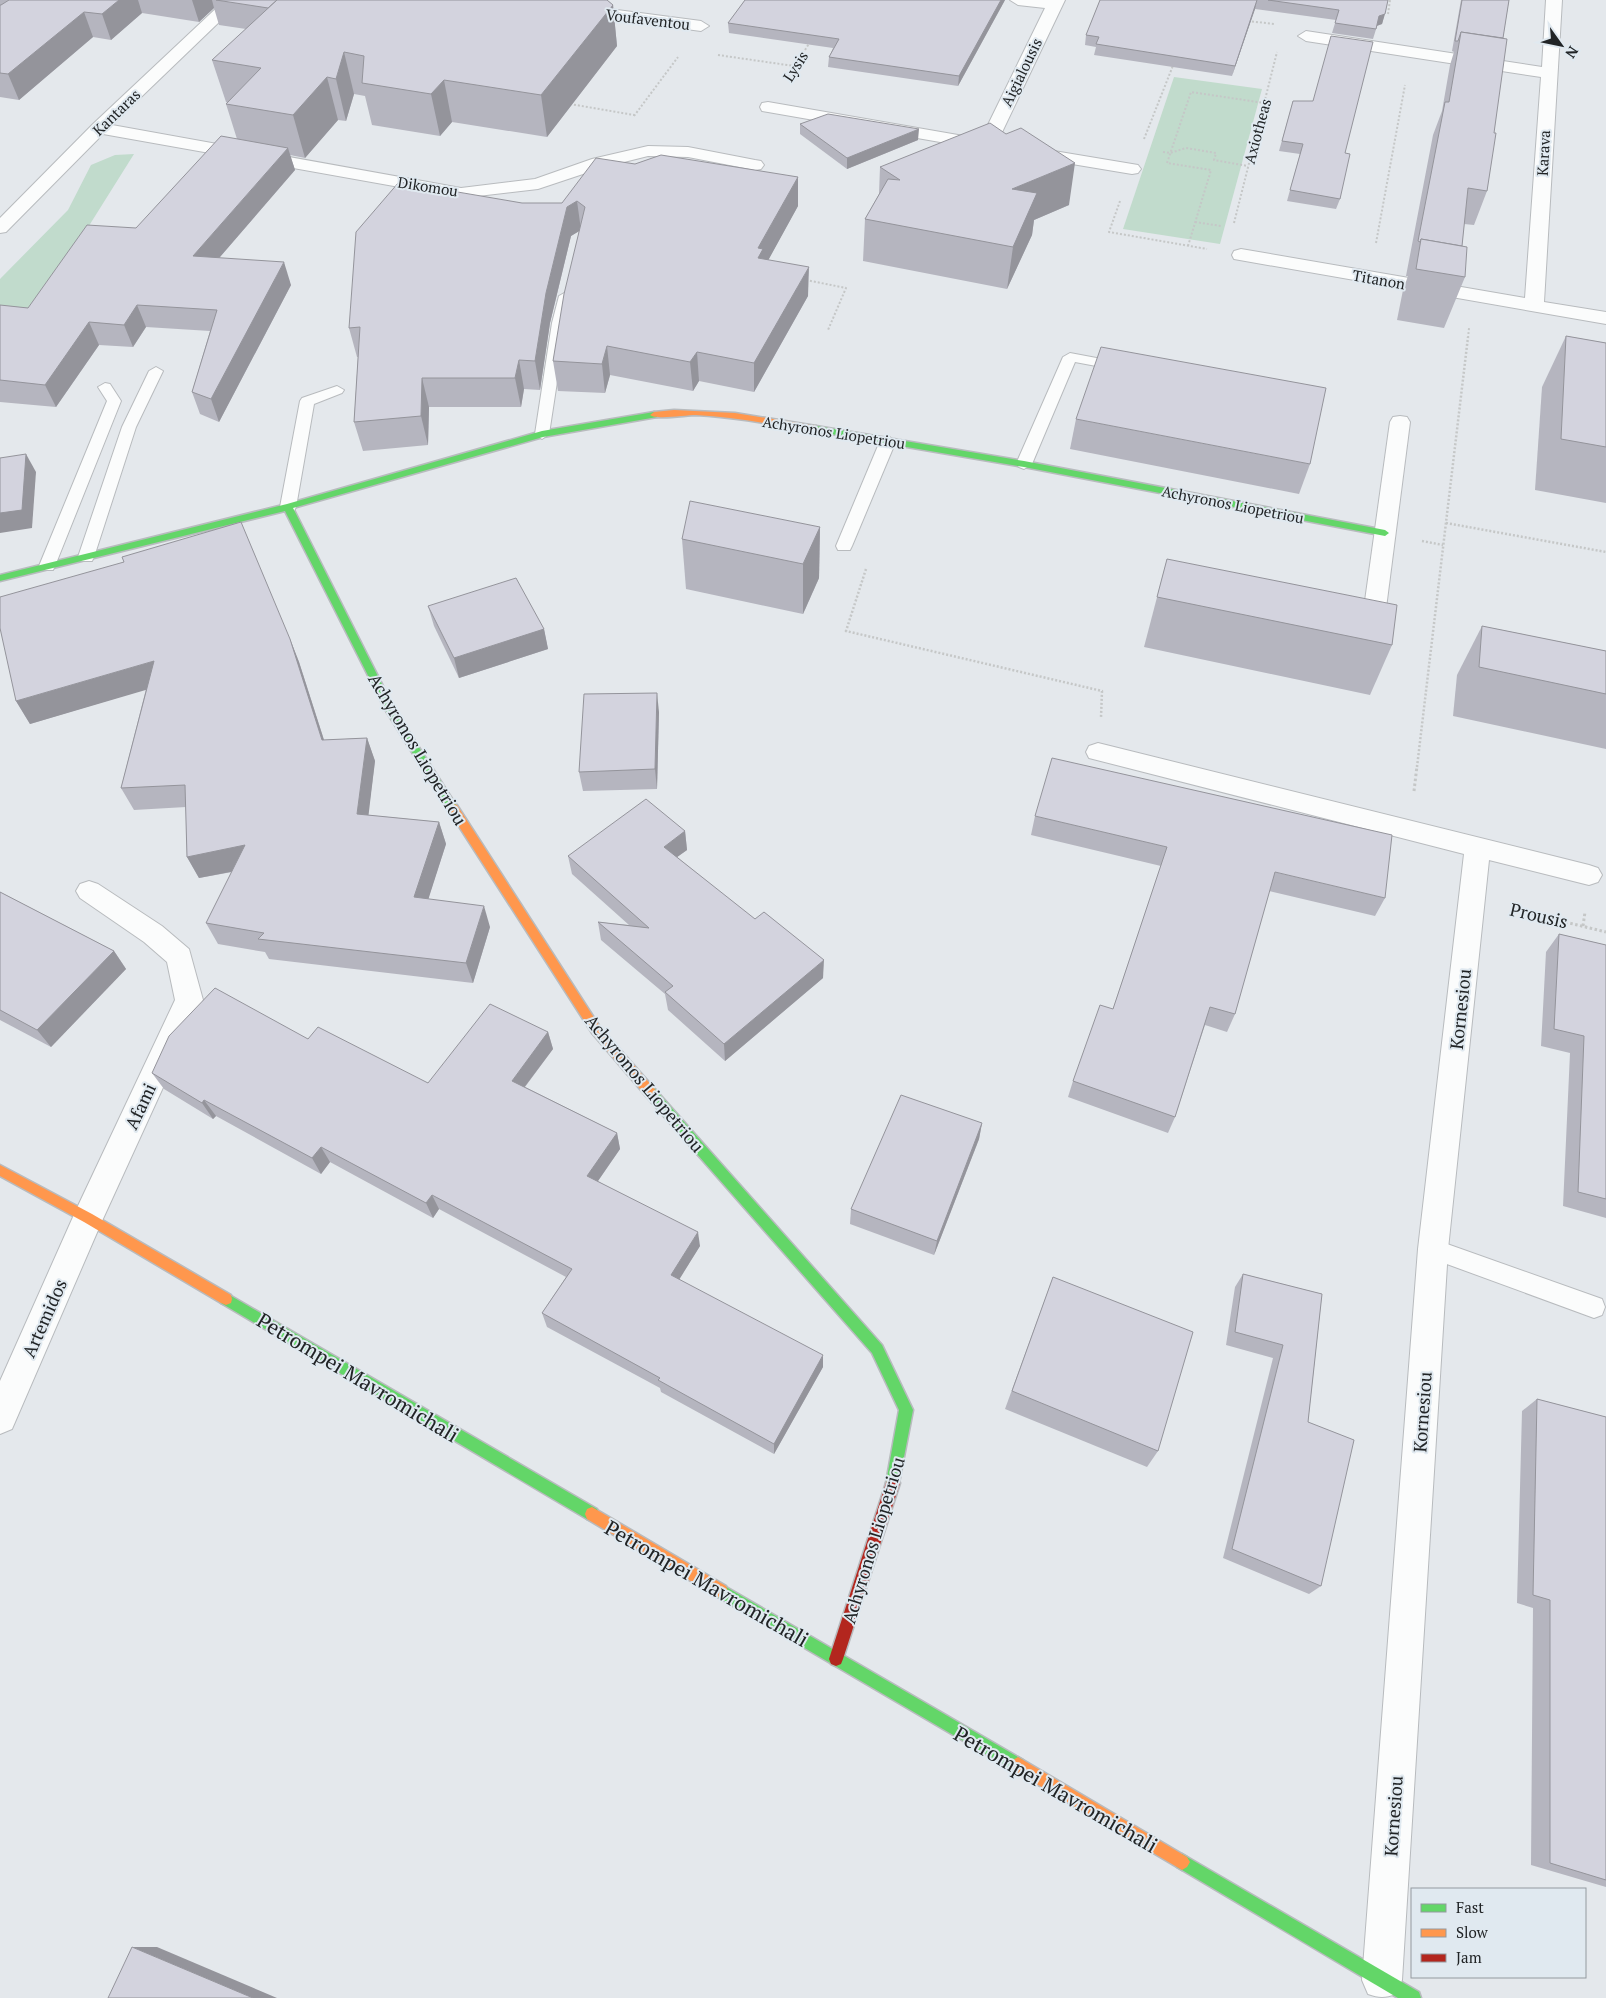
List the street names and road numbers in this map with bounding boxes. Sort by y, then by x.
street label: Voufaventou [605,4,692,34]
street label: Aigialousis [996,35,1046,109]
street label: Lysis [778,47,812,85]
street label: Kantaras [88,84,144,140]
street label: Axiotheas [1239,96,1275,166]
street label: Karava [1532,129,1554,176]
street label: Dikomou [396,171,460,201]
street label: Titanon [1351,265,1407,293]
street label: Achyronos Liopetriou [761,411,907,453]
street label: Achyronos Liopetriou [1160,480,1306,528]
street label: Achyronos Liopetriou [363,669,473,829]
street label: Prousis [1508,897,1570,933]
street label: Kornesiou [1444,968,1476,1050]
street label: Achyronos Liopetriou [580,1009,710,1157]
street label: Afami [119,1079,161,1133]
street label: Artemidos [16,1275,72,1361]
street label: Petrompei Mavromichali [252,1306,464,1448]
street label: Kornesiou [1407,1371,1437,1453]
street label: Achyronos Liopetriou [836,1454,910,1626]
street label: Petrompei Mavromichali [600,1513,814,1653]
street label: Petrompei Mavromichali [949,1719,1163,1859]
street label: Kornesiou [1378,1775,1408,1857]

